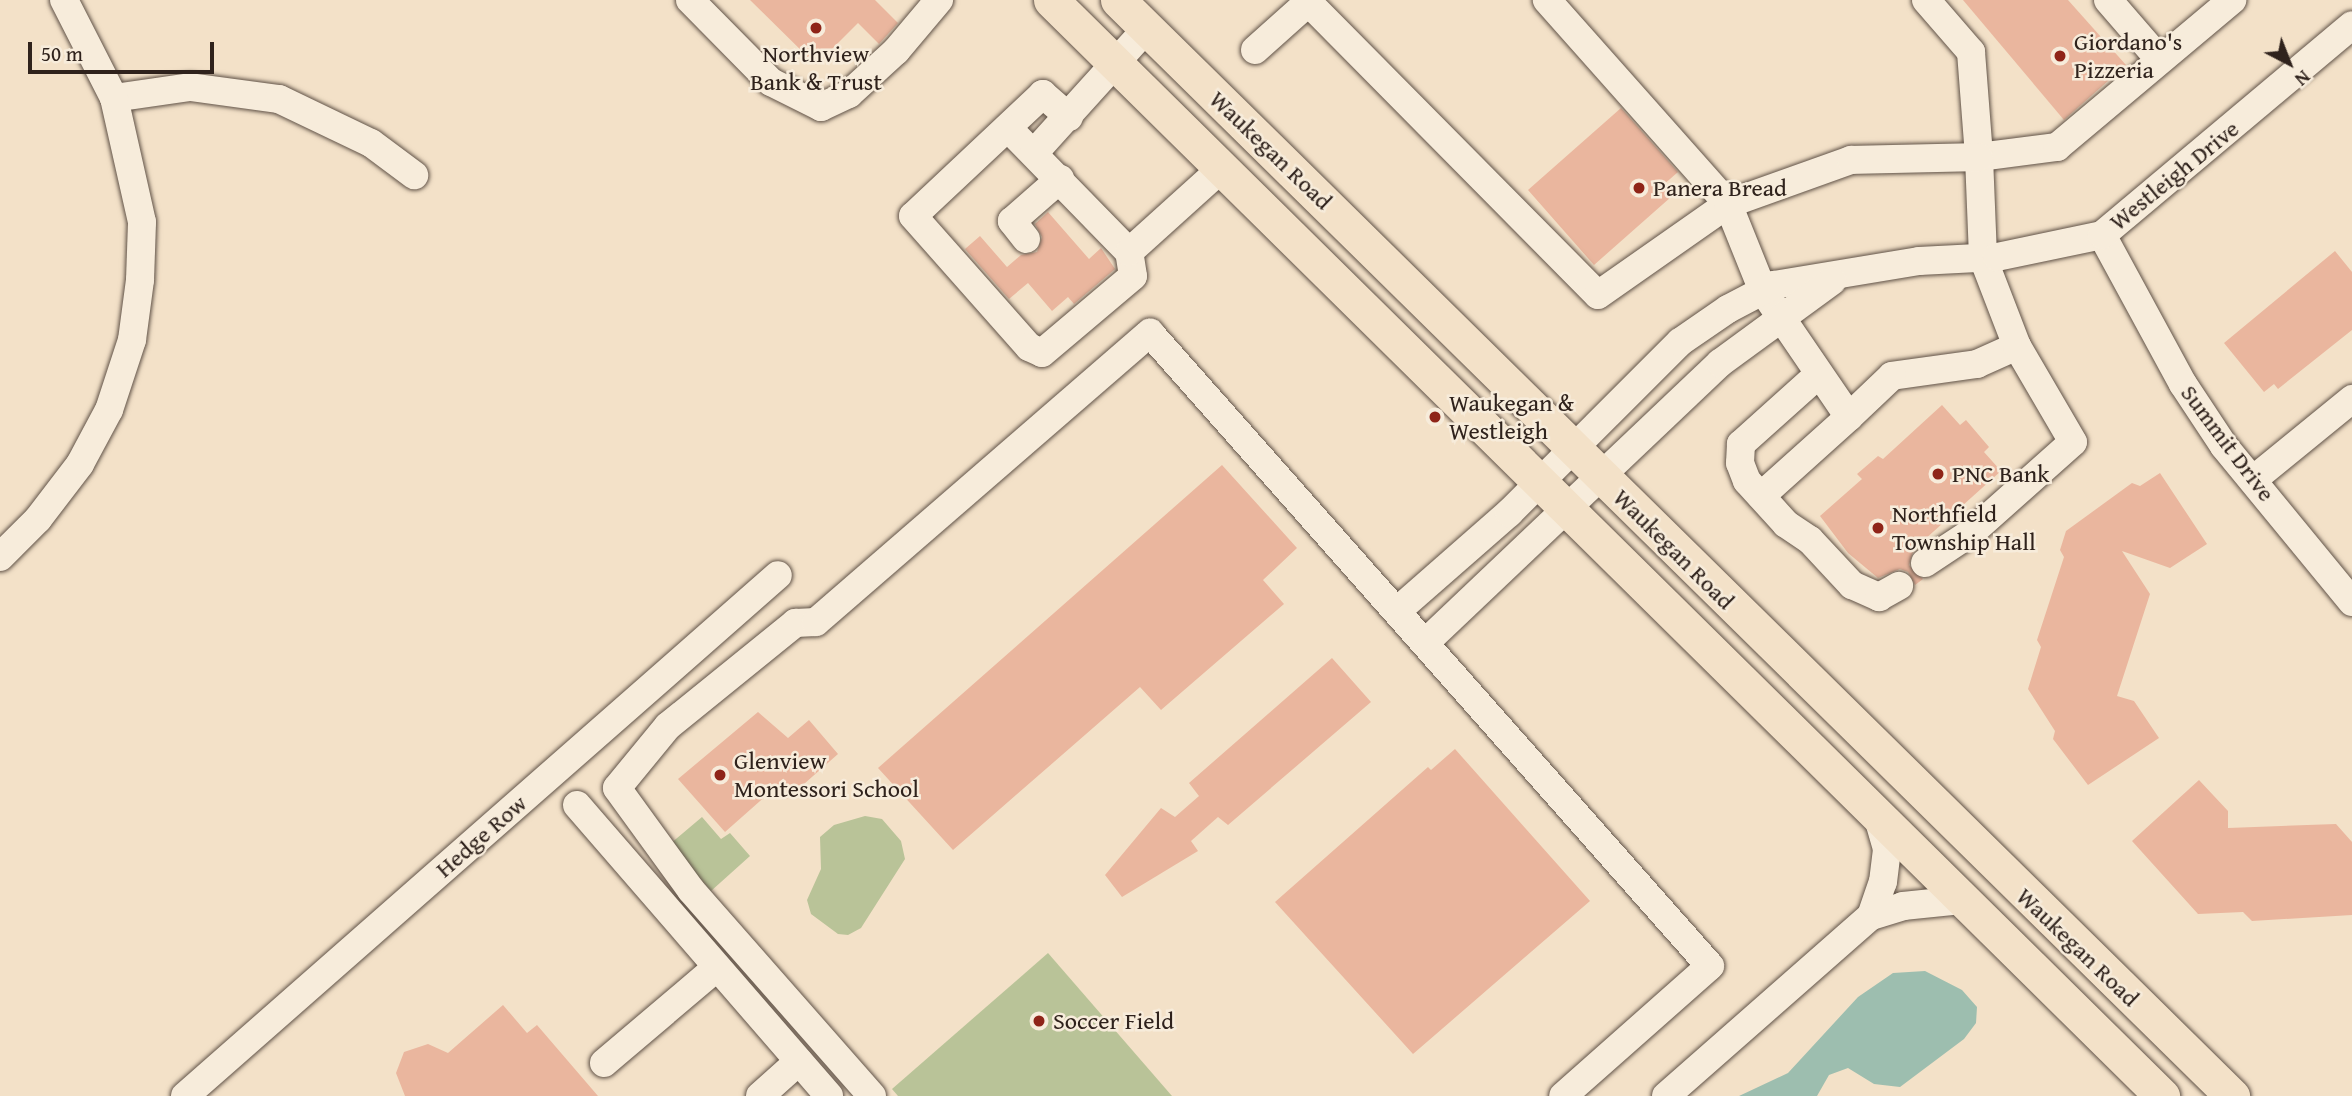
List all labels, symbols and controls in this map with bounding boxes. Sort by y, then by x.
marker: Northview Bank & Trust [808,20,824,36]
scale bar [32,28,217,72]
place label: Giordano's Pizzeria [2074,28,2182,84]
north arrow [2254,28,2324,98]
text: 50 m [41,38,83,69]
place label: Northview Bank & Trust [750,40,882,96]
marker: Giordano's Pizzeria [2052,48,2068,64]
text: N [2289,64,2317,93]
street label: Waukegan Road [1204,84,1338,216]
street label: Westleigh Drive [2104,114,2244,236]
place label: Panera Bread [1653,174,1787,202]
marker: Panera Bread [1631,180,1647,196]
street label: Summit Drive [2175,379,2281,507]
place label: Waukegan & Westleigh [1449,389,1574,445]
marker: Waukegan & Westleigh [1427,409,1443,425]
place label: PNC Bank [1952,460,2050,488]
marker: PNC Bank [1930,466,1946,482]
street label: Waukegan Road [1608,483,1740,615]
place label: Northfield Township Hall [1892,500,2036,556]
marker: Northfield Township Hall [1870,520,1886,536]
place label: Glenview Montessori School [734,747,919,803]
marker: Glenview Montessori School [712,767,728,783]
street label: Hedge Row [430,789,532,883]
street label: Waukegan Road [2011,881,2145,1013]
place label: Soccer Field [1053,1007,1174,1035]
marker: Soccer Field [1031,1013,1047,1029]

